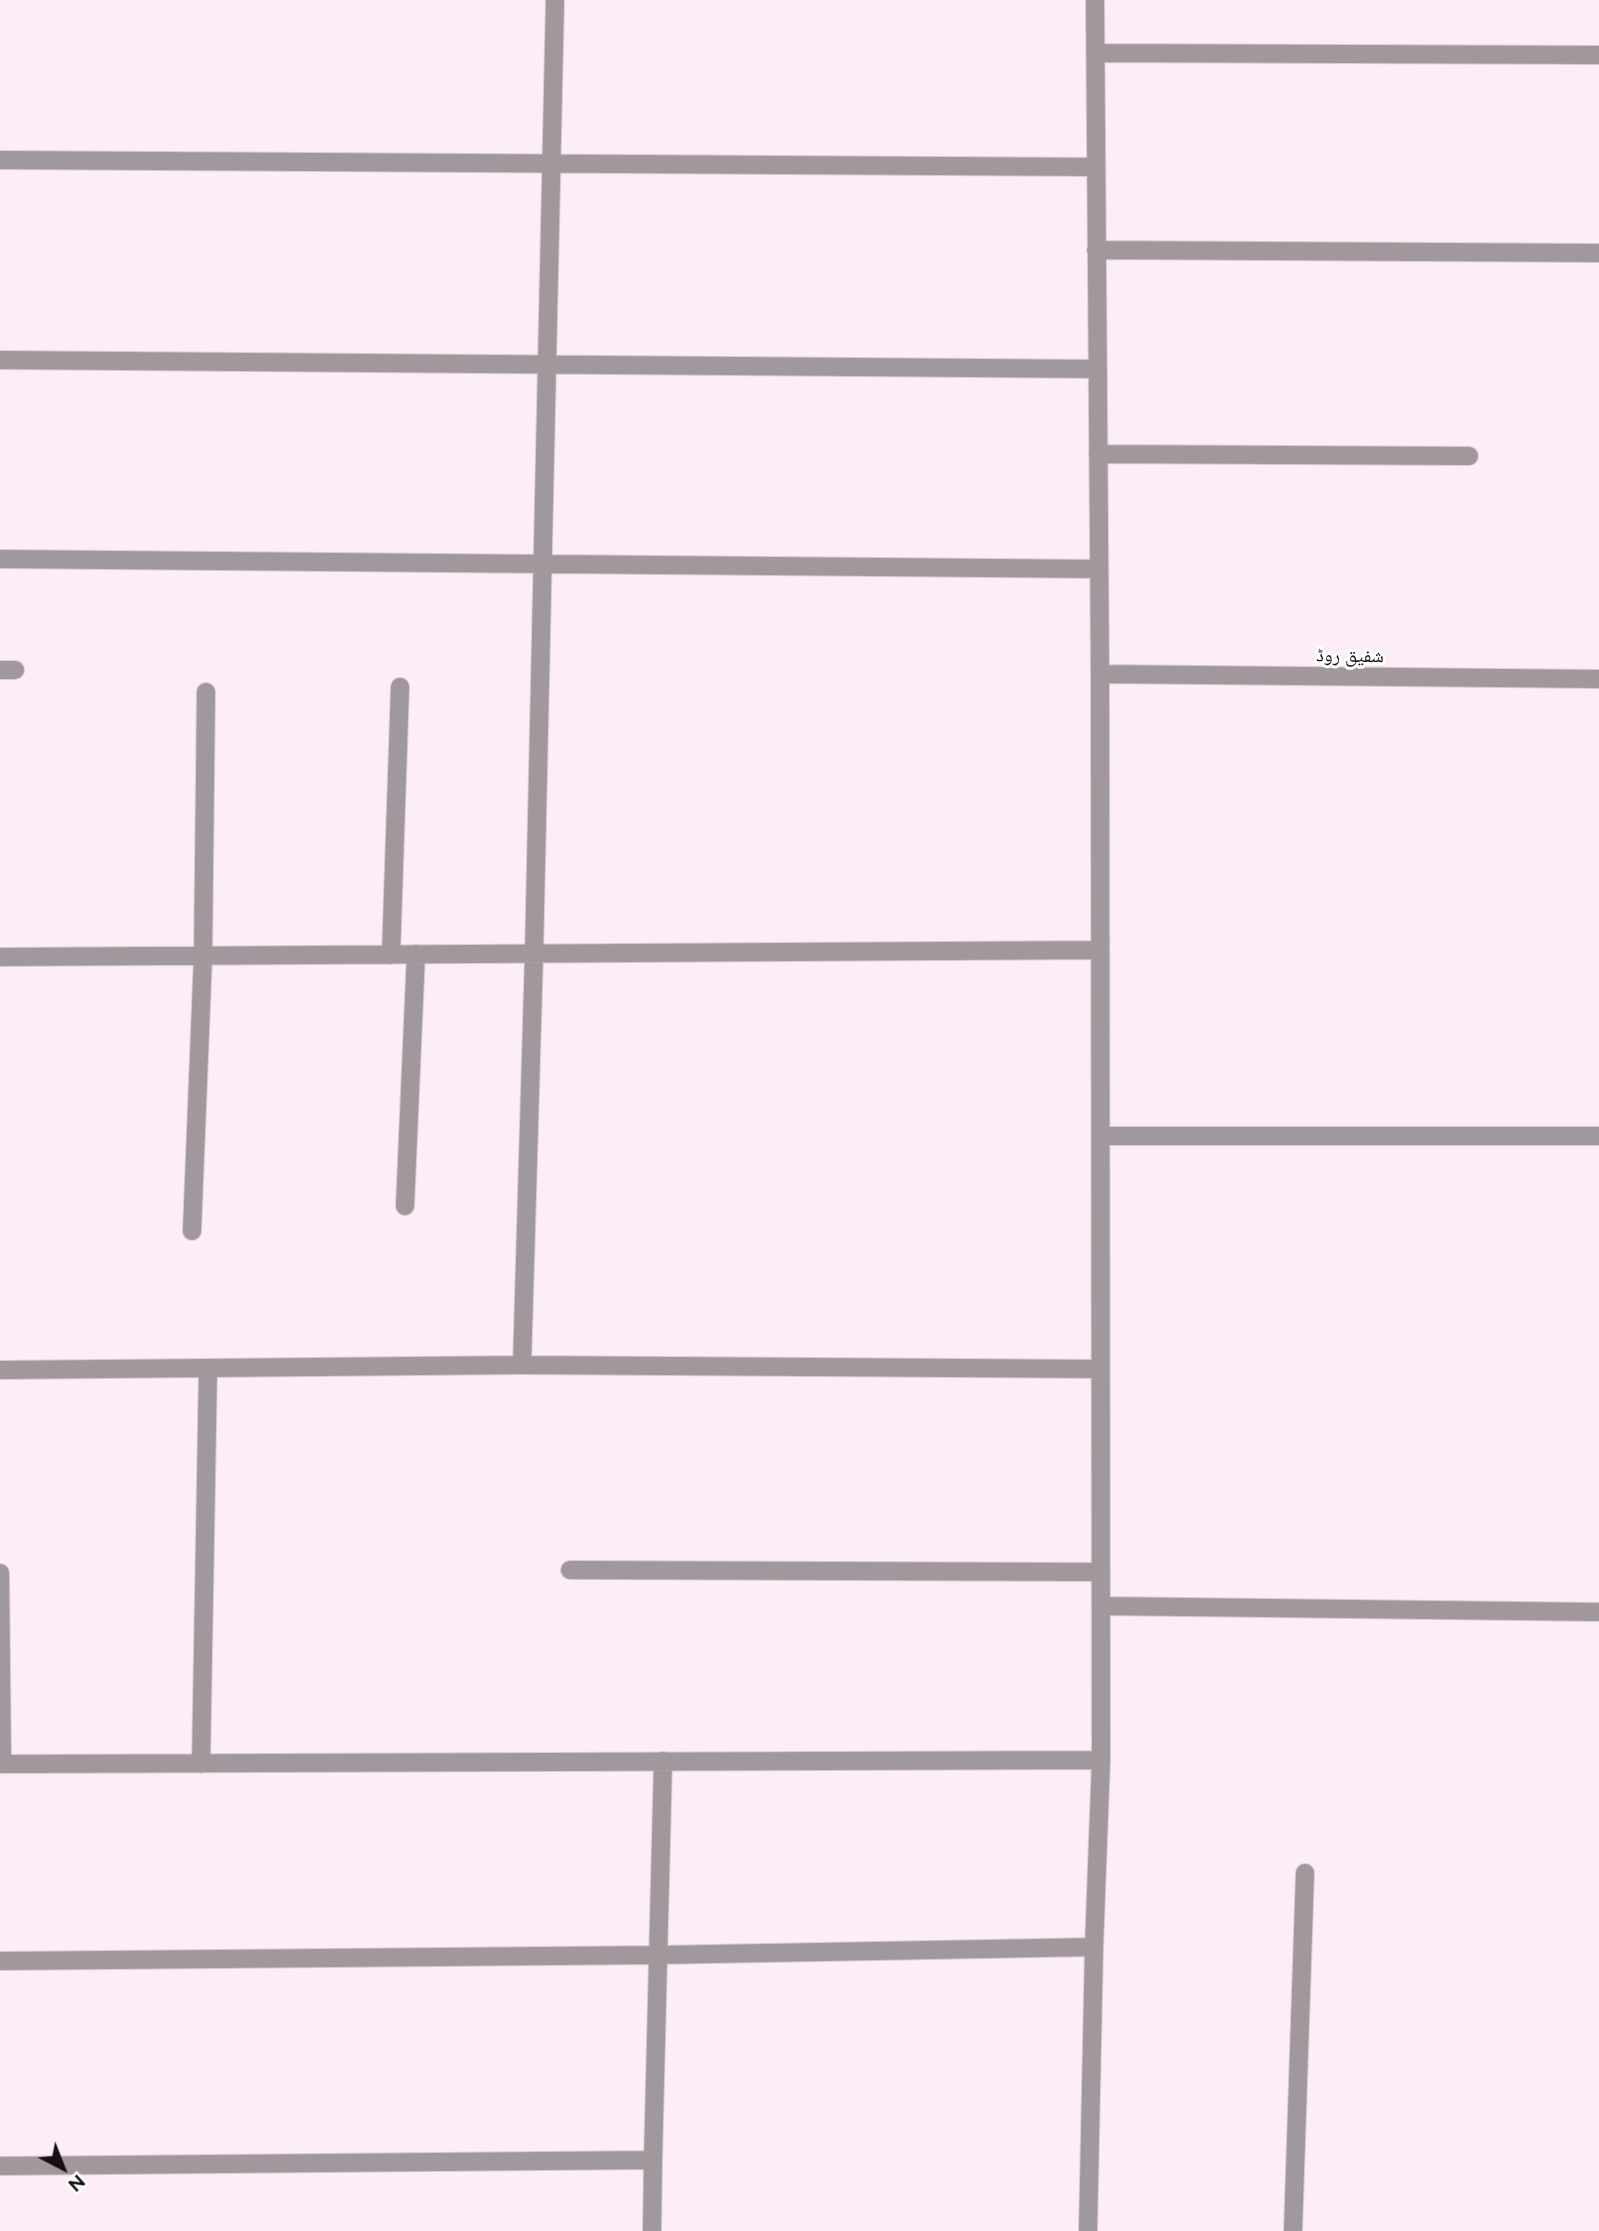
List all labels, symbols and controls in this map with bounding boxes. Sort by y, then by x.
street label: شفیق روڈ [1316,644,1384,668]
north arrow [28,2133,98,2203]
text: N [64,2171,90,2197]

